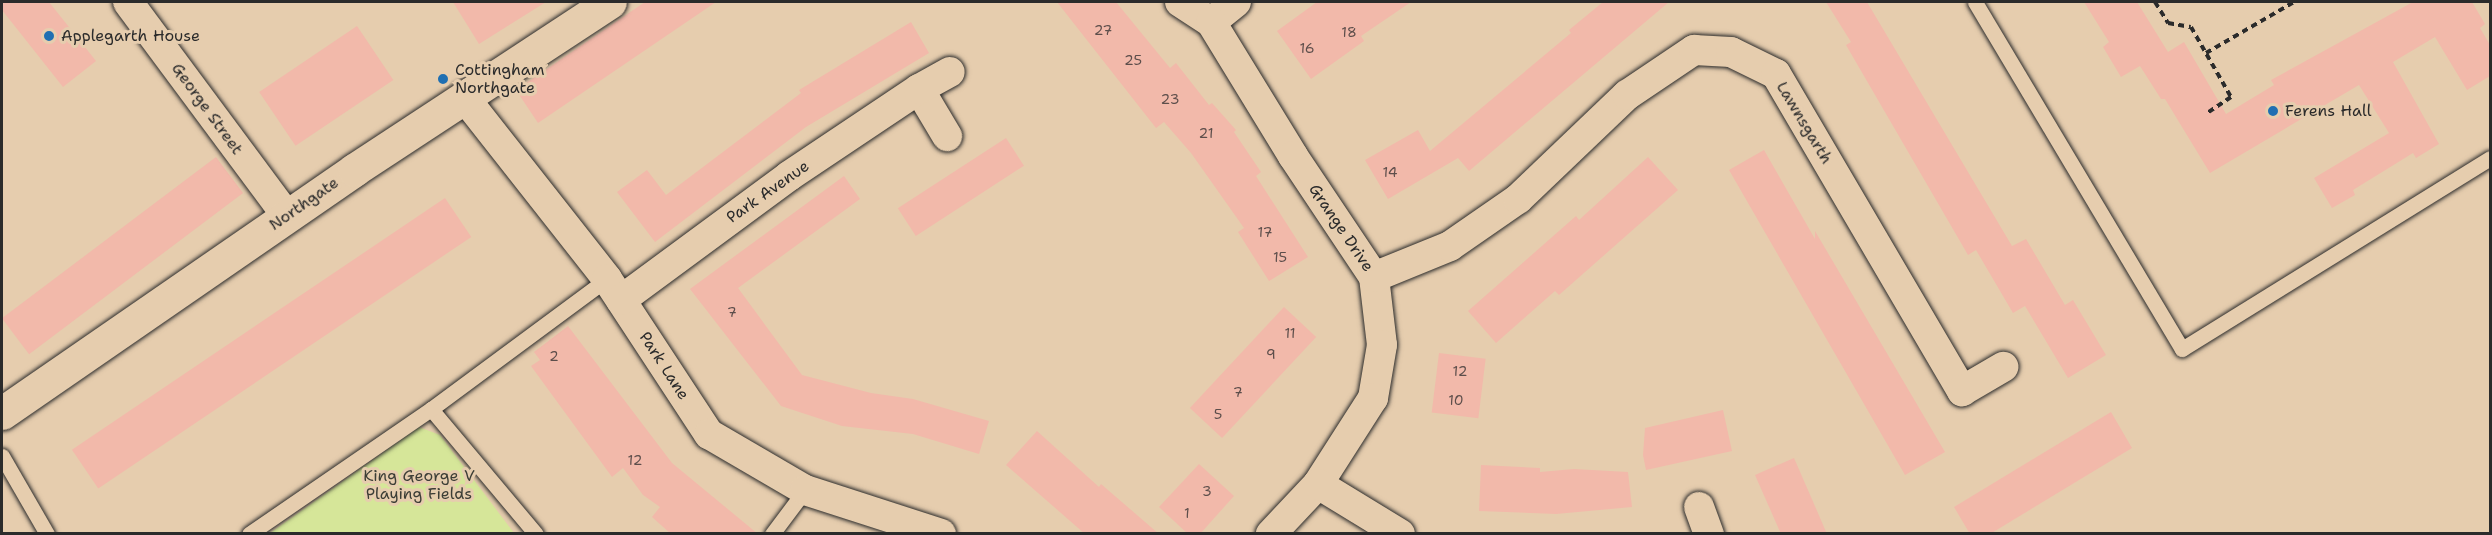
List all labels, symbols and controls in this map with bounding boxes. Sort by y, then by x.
house number: 27 [1094,22,1112,38]
house number: 18 [1341,24,1357,40]
place label: Applegarth House [61,26,200,46]
marker: Applegarth House [42,29,56,43]
house number: 16 [1299,40,1315,56]
house number: 25 [1124,52,1142,68]
street label: George Street [167,59,247,159]
place label: Cottingham Northgate [455,60,545,98]
marker: Cottingham Northgate [436,72,450,86]
street label: Lawnsgarth [1772,78,1836,168]
house number: 23 [1161,91,1179,107]
place label: Ferens Hall [2285,101,2372,121]
marker: Ferens Hall [2266,104,2280,118]
house number: 21 [1199,125,1213,141]
street label: Park Avenue [723,157,813,227]
house number: 14 [1382,164,1398,180]
street label: Northgate [266,173,342,235]
street label: Grange Drive [1305,180,1377,276]
house number: 17 [1258,224,1272,240]
house number: 15 [1273,249,1287,265]
house number: 7 [727,304,737,320]
house number: 11 [1284,325,1296,341]
street label: Park Lane [635,328,693,404]
house number: 9 [1266,346,1276,362]
house number: 2 [549,348,559,364]
house number: 12 [1453,363,1467,379]
house number: 7 [1233,384,1243,400]
house number: 10 [1448,392,1464,408]
house number: 5 [1214,406,1222,422]
house number: 12 [628,452,642,468]
park label: King George V Playing Fields [363,466,475,504]
house number: 3 [1202,483,1212,499]
house number: 1 [1184,505,1190,521]

